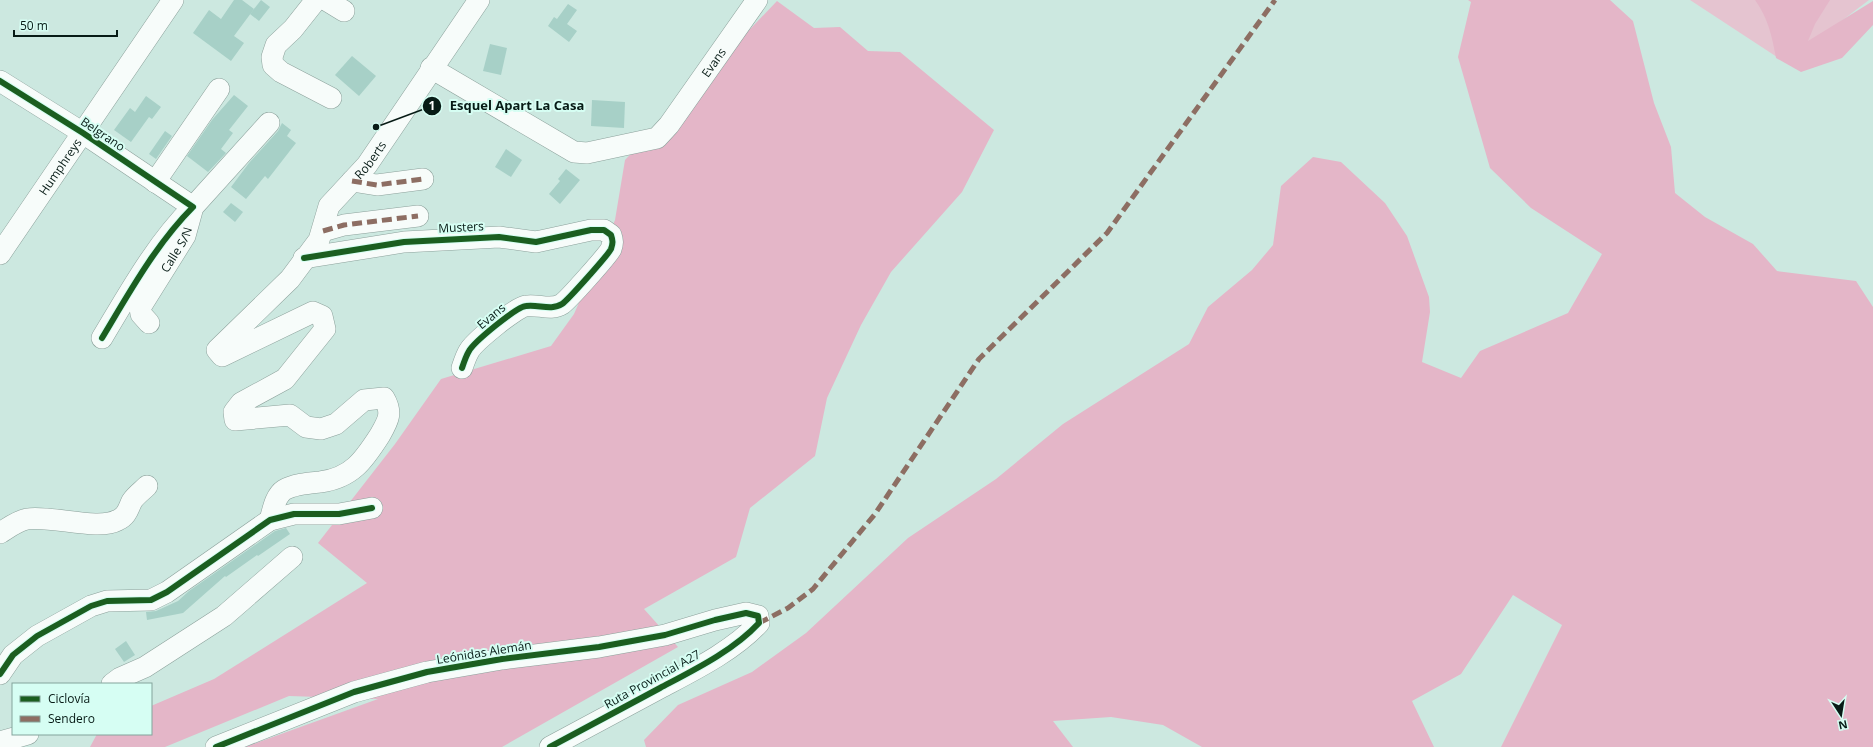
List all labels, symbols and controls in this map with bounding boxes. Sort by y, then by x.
scale bar [14,12,117,38]
text: 50 m [20,17,48,34]
street label: Evans [697,44,730,80]
callout: Esquel Apart La Casa [422,93,592,118]
text: Esquel Apart La Casa [450,96,584,114]
text: 1 [429,97,435,114]
street label: Belgrano [77,113,129,155]
street label: Humphreys [34,134,85,198]
street label: Roberts [350,137,390,182]
street label: Musters [438,217,484,237]
street label: Calle S/N [156,225,196,275]
street label: Evans [473,299,509,333]
street label: Leónidas Alemán [435,636,533,668]
street label: Ruta Provincial A27 [601,645,703,712]
legend [12,683,152,735]
text: Ciclovía [48,690,90,707]
north arrow [1821,695,1861,735]
text: Sendero [48,710,95,727]
text: N [1837,717,1849,734]

